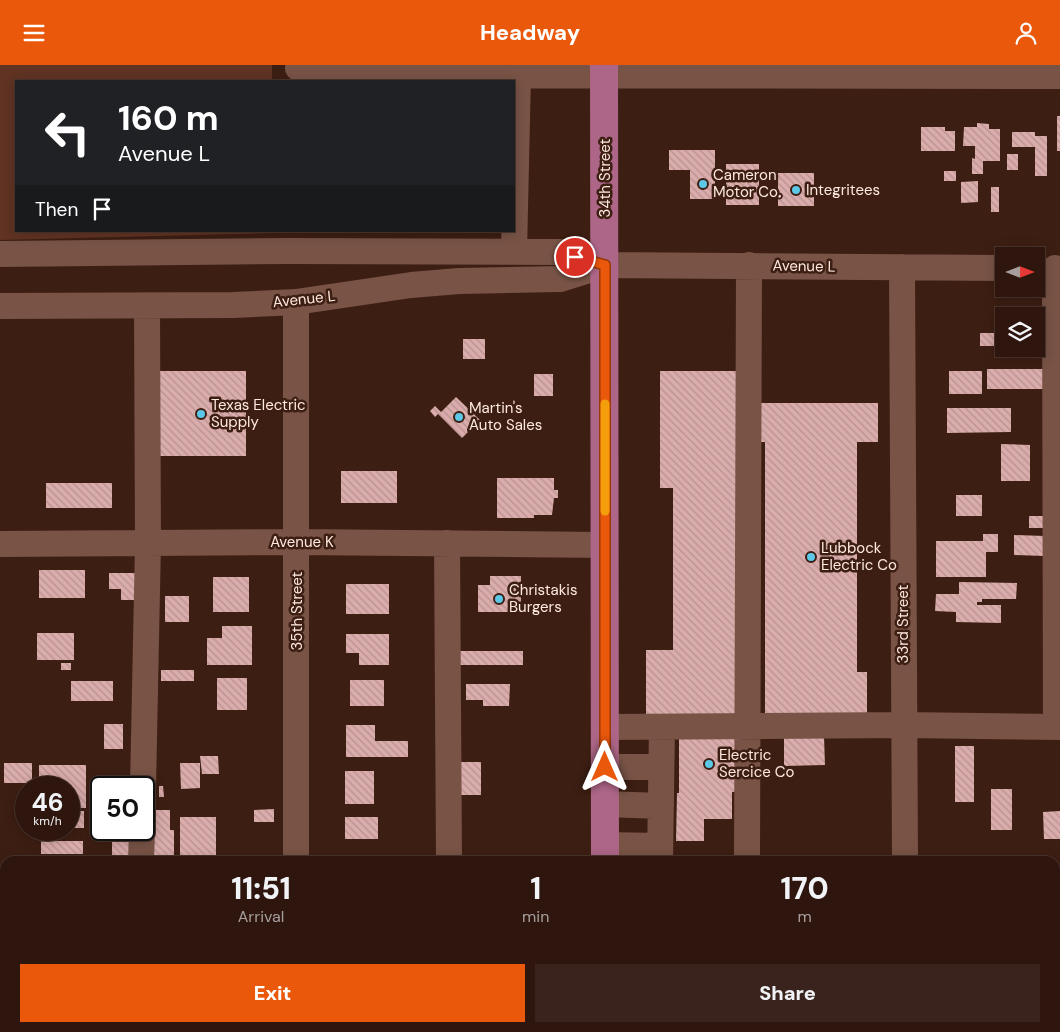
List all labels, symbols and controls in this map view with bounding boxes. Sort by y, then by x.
text: Headway [480,18,580,47]
icon: menu [20,19,48,47]
icon: person [1012,19,1040,47]
text: 160 m [118,95,219,141]
icon: left [35,100,100,165]
street label: 34th Street [595,138,615,217]
text: Avenue L [118,139,210,168]
place label: Cameron Motor Co. [713,165,781,202]
marker: Cameron Motor Co. [697,178,709,190]
place label: Integritees [806,180,880,200]
marker: Integritees [790,184,802,196]
icon: arrive [88,195,116,223]
text: Then [35,197,78,222]
pin [554,236,596,278]
icon: arrive [561,243,589,271]
north arrow [995,247,1045,297]
map controls [995,247,1045,357]
street label: Avenue L [772,255,836,277]
street label: Avenue L [272,286,336,312]
button: layers [995,307,1045,357]
place label: Texas Electric Supply [211,395,306,432]
place label: Martin's Auto Sales [469,398,542,435]
marker: Texas Electric Supply [195,408,207,420]
marker: Martin's Auto Sales [453,411,465,423]
street label: Avenue K [270,532,334,552]
place label: Lubbock Electric Co [821,538,897,575]
marker: Lubbock Electric Co [805,551,817,563]
street label: 35th Street [287,571,307,651]
place label: Christakis Burgers [509,580,577,617]
street label: 33rd Street [893,584,913,663]
marker: Christakis Burgers [493,593,505,605]
position arrow [578,740,630,792]
place label: Electric Sercice Co [719,745,795,782]
marker: Electric Sercice Co [703,758,715,770]
speed limit sign: 50 [90,776,155,841]
text: 46 [31,786,64,819]
text: km/h [33,813,62,829]
text: 11:51 [231,869,291,908]
text: 1 [530,869,541,908]
text: 170 [781,869,829,908]
text: Arrival [238,906,284,927]
text: min [522,906,549,927]
text: m [798,906,812,927]
button: Exit [20,964,525,1022]
button: Share [535,964,1040,1022]

